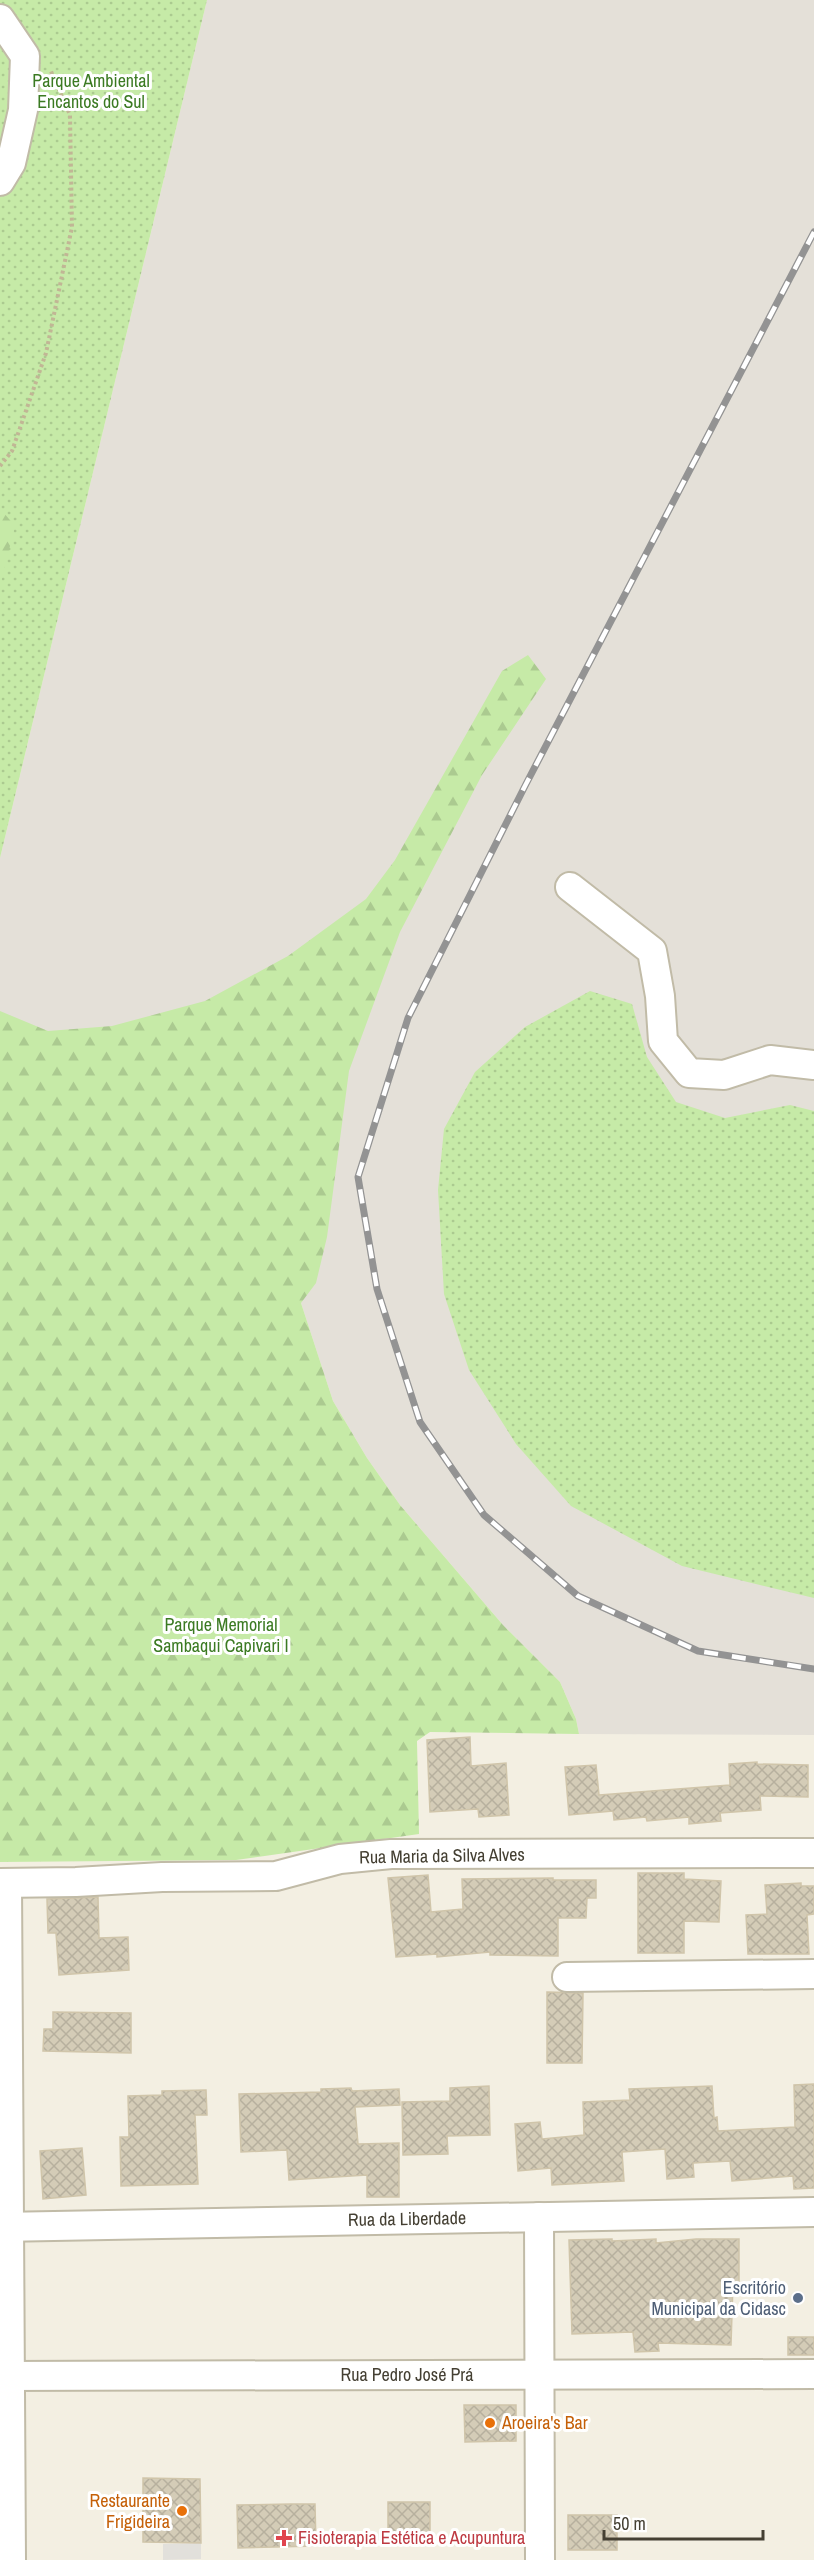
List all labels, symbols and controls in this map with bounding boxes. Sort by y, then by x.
park label: Parque Ambiental Encantos do Sul [32,68,150,114]
park label: Parque Memorial Sambaqui Capivari I [153,1612,289,1658]
street label: Rua Maria da Silva Alves [359,1842,525,1869]
street label: Rua da Liberdade [348,2205,466,2232]
place label: Escritório Municipal da Cidasc [651,2275,786,2321]
marker: Escritório Municipal da Cidasc [791,2291,805,2305]
street label: Rua Pedro José Prá [341,2362,473,2387]
place label: Aroeira's Bar [501,2410,588,2435]
marker: Aroeira's Bar [483,2416,497,2430]
place label: Restaurante Frigideira [90,2488,170,2534]
scale bar [604,2503,763,2541]
marker: Restaurante Frigideira [175,2504,189,2518]
text: 50 m [613,2511,646,2536]
place label: Fisioterapia Estética e Acupuntura [298,2525,525,2550]
marker: Fisioterapia Estética e Acupuntura [275,2529,293,2547]

